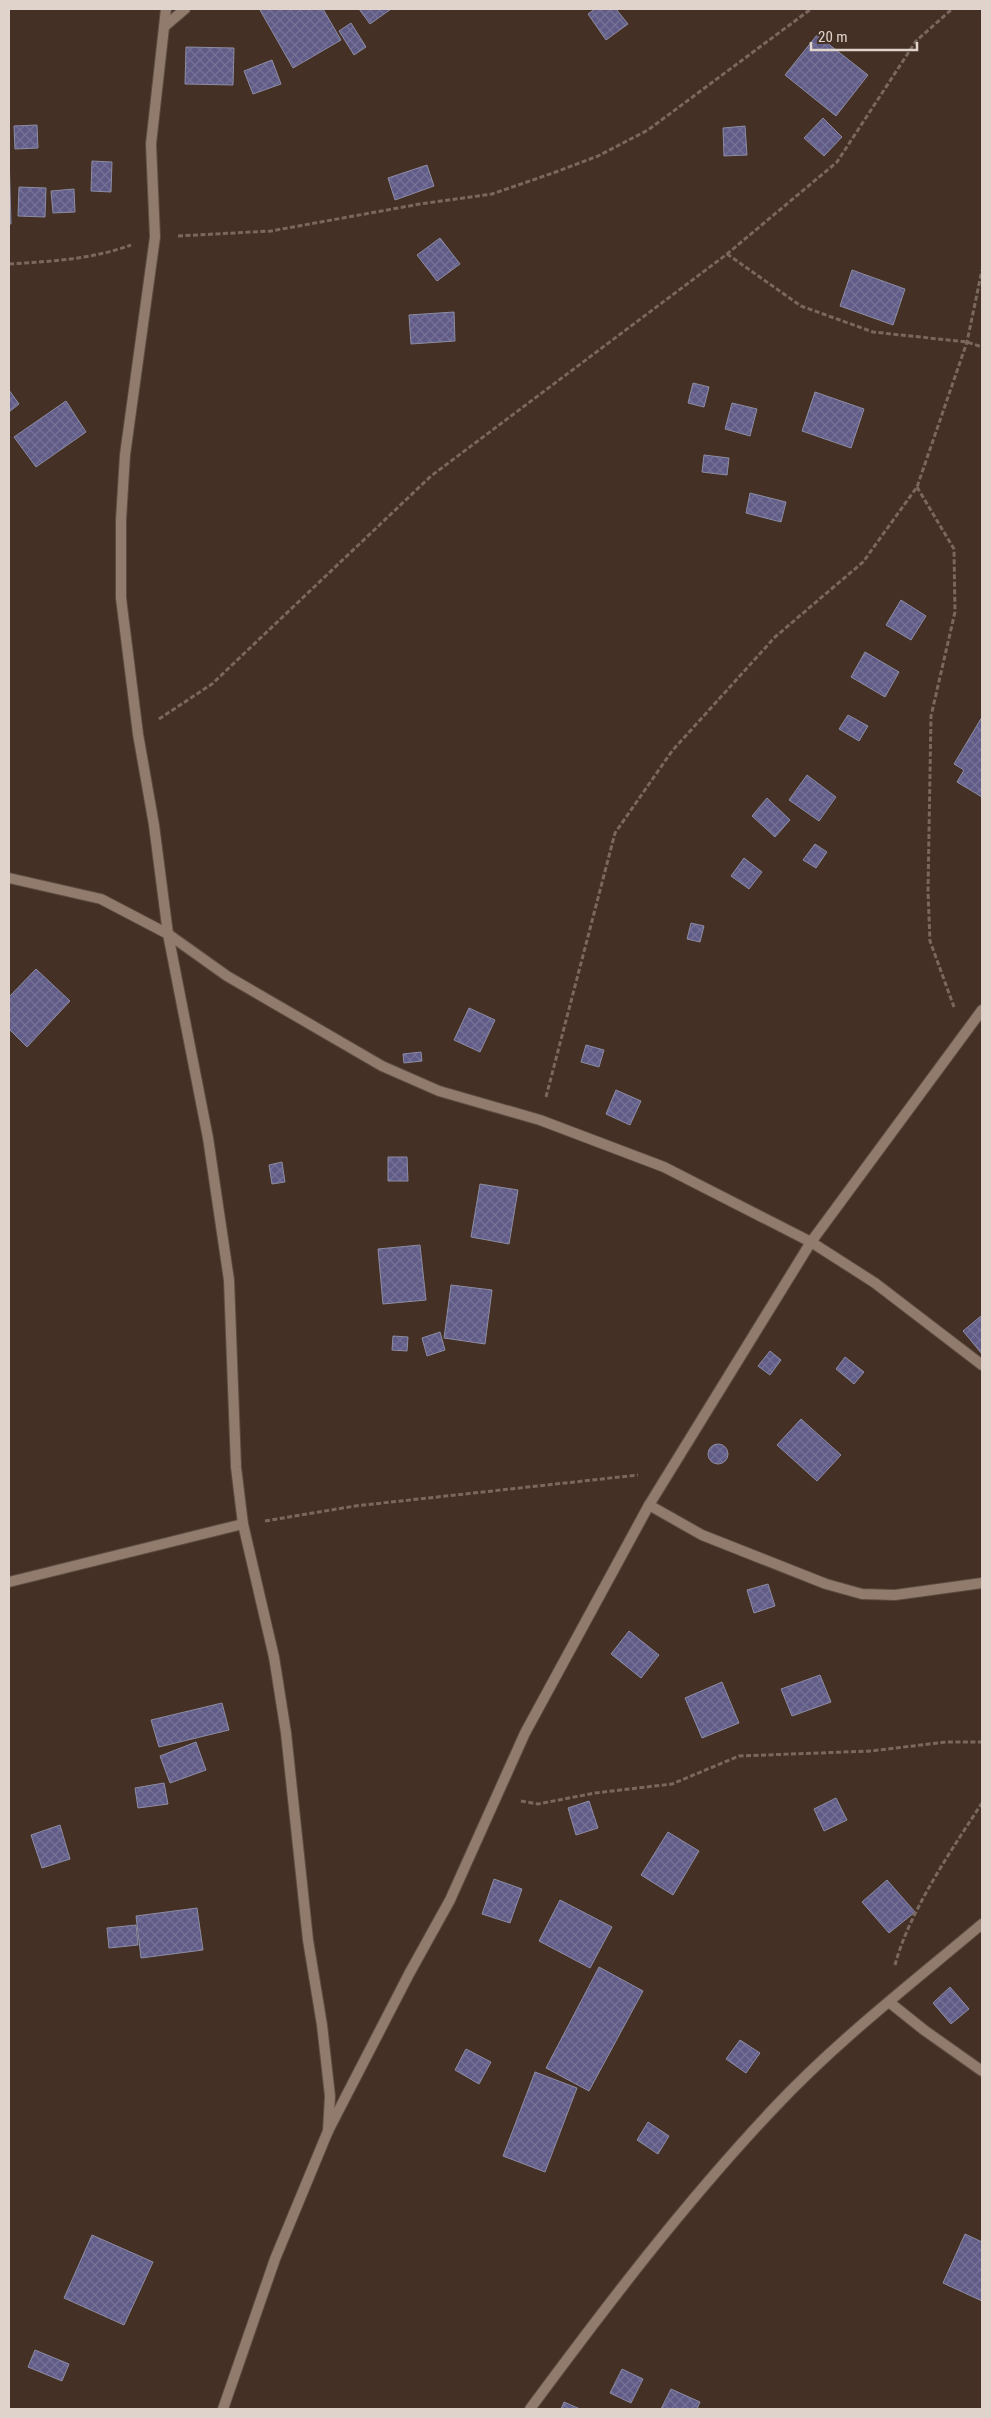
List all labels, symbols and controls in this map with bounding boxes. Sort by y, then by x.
scale bar [811,20,917,52]
text: 20 m [818,28,848,46]

